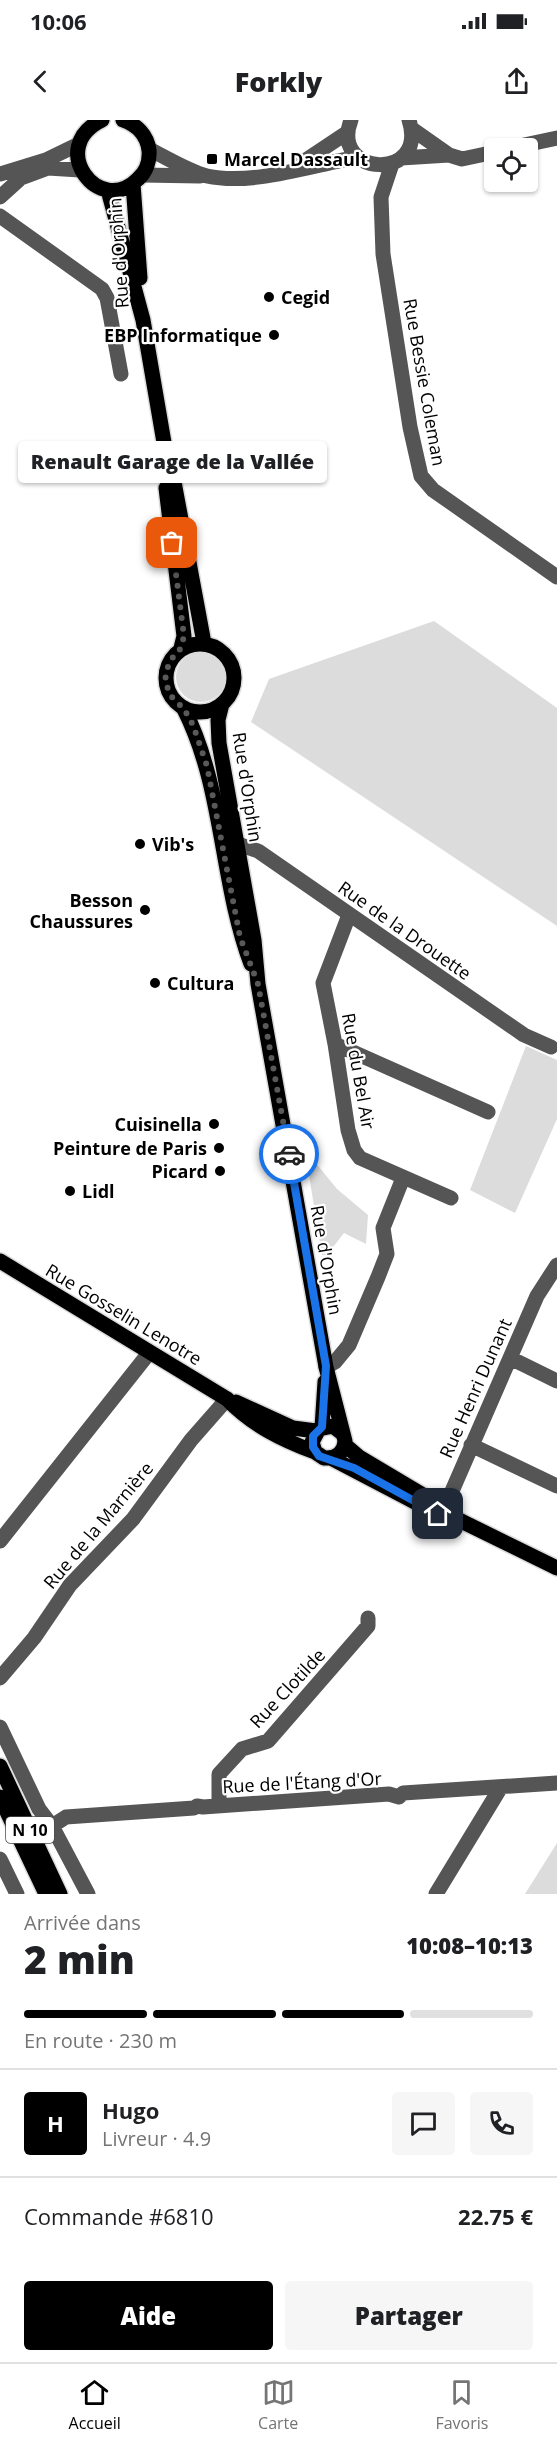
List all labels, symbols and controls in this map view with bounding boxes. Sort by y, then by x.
text: 10:06 [30,6,87,36]
text: Forkly [235,63,322,100]
icon: back [24,65,57,98]
icon: share [500,65,533,98]
map controls [484,138,538,192]
button: locate [484,138,538,192]
place label: Marcel Dassault [224,147,368,171]
marker: Marcel Dassault [205,152,219,166]
street label: Rue d'Orphin [102,197,134,309]
place label: Cegid [281,285,330,309]
marker: Cegid [262,290,276,304]
street label: Rue Bessie Coleman [398,296,452,468]
place label: EBP Informatique [104,323,262,347]
marker: EBP Informatique [267,328,281,342]
callout: Renault Garage de la Vallée [18,441,326,483]
text: Renault Garage de la Vallée [31,448,314,475]
pin [146,517,197,568]
icon: bag [155,526,188,559]
street label: Rue d'Orphin [227,730,269,844]
place label: Vib's [152,832,194,856]
marker: Vib's [133,837,147,851]
street label: Rue de la Drouette [334,875,476,985]
place label: Besson Chaussures [30,888,133,933]
marker: Besson Chaussures [138,903,152,917]
place label: Cultura [167,971,234,995]
marker: Cultura [148,976,162,990]
street label: Rue du Bel Air [337,1011,381,1132]
place label: Cuisinella [114,1112,202,1136]
marker: Cuisinella [207,1117,221,1131]
courier [259,1124,319,1184]
place label: Peinture de Paris [53,1136,207,1160]
icon: car [273,1138,306,1171]
marker: Peinture de Paris [212,1141,226,1155]
place label: Picard [152,1159,208,1183]
marker: Picard [213,1164,227,1178]
place label: Lidl [82,1179,115,1203]
marker: Lidl [63,1184,77,1198]
street label: Rue d'Orphin [306,1203,348,1317]
street label: Rue Gosselin Lenotre [41,1258,207,1370]
street label: Rue Henri Dunant [433,1314,517,1462]
street label: Rue de la Marnière [38,1457,158,1593]
pin [412,1488,463,1539]
icon: home [421,1497,454,1530]
street label: Rue Clotilde [244,1643,330,1733]
street label: Rue de l'Étang d'Or [222,1766,383,1798]
road number: N 10 [6,1817,54,1843]
text: Arrivée dans [24,1909,141,1936]
text: 10:08–10:13 [406,1930,533,1960]
text: 2 min [24,1932,135,1985]
text: En route · 230 m [24,2027,177,2054]
button: chat [392,2092,455,2155]
button: phone [470,2092,533,2155]
text: Hugo [102,2095,159,2125]
text: H [47,2108,64,2138]
text: Livreur · 4.9 [102,2125,211,2152]
text: Commande #6810 [24,2201,214,2231]
text: 22.75 € [458,2201,533,2231]
button: Aide [24,2281,273,2350]
button: Partager [285,2281,533,2350]
tab: Accueil [69,2376,121,2434]
tab: Carte [258,2376,298,2434]
tab: Favoris [435,2376,488,2434]

